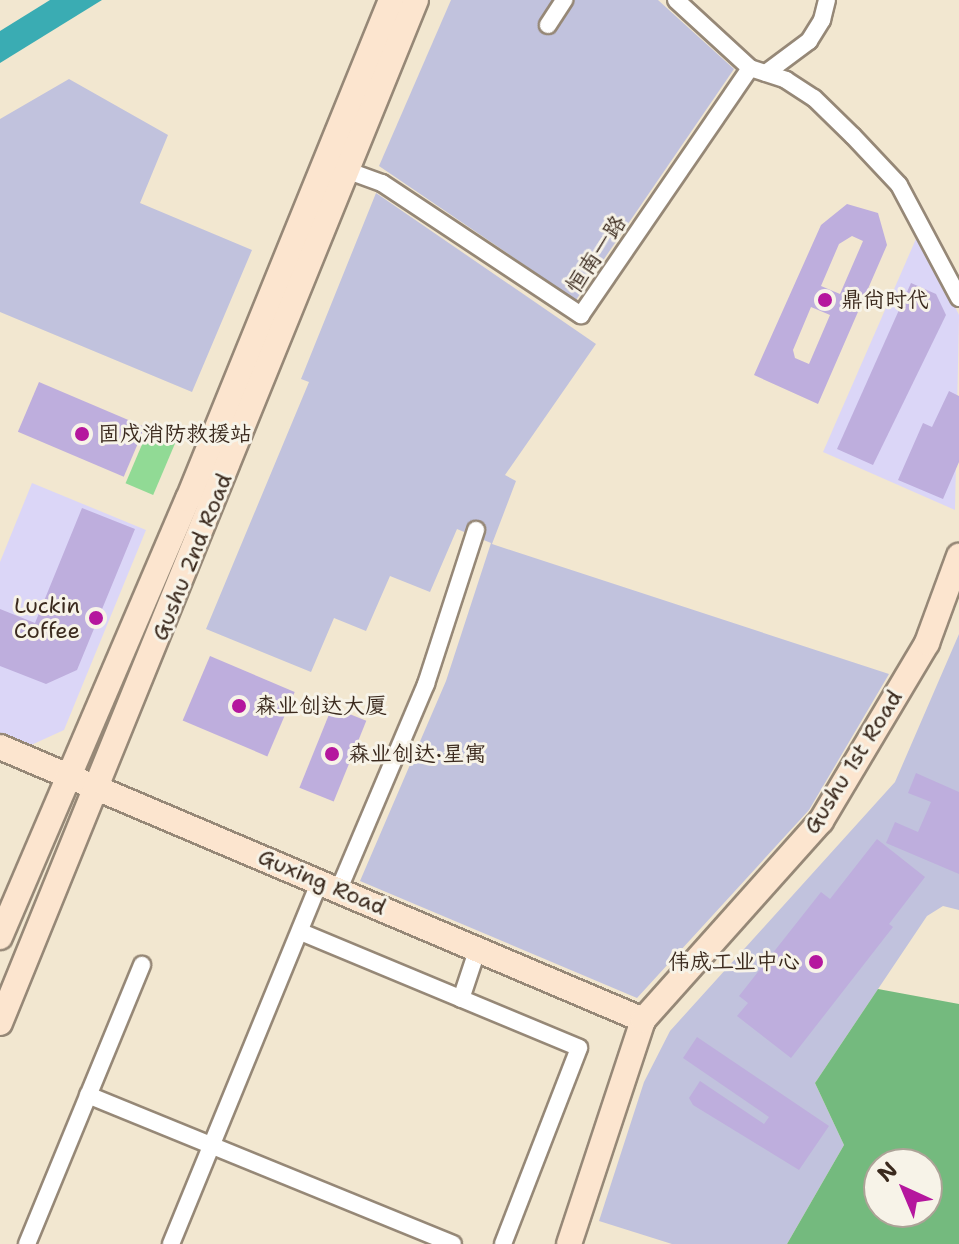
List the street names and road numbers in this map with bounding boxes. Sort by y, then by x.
street label: 恒南一路 [560,210,632,298]
street label: Gushu 2nd Road [146,470,238,644]
street label: Gushu 1st Road [798,685,908,839]
street label: Guxing Road [254,843,390,921]

